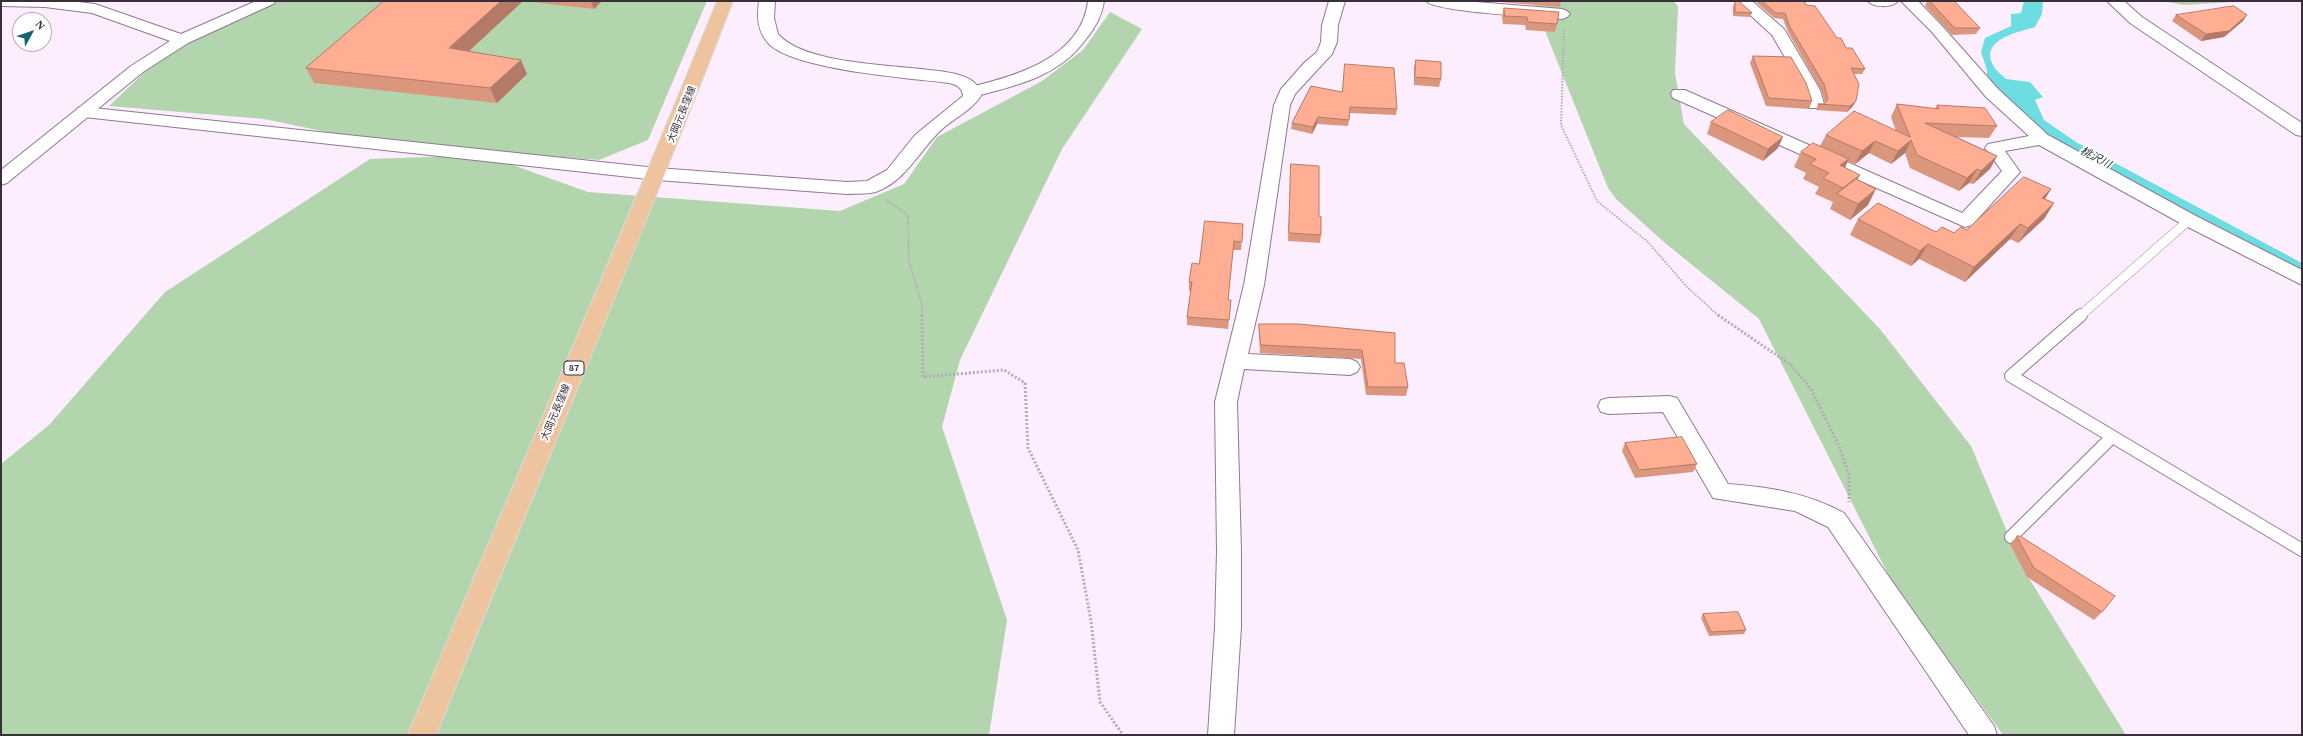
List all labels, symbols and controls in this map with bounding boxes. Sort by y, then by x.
north arrow [12,12,52,52]
text: N [33,18,48,32]
street label: 大岡元長窪線 [664,84,698,144]
water label: 桃沢川 [2078,143,2114,171]
road number: 87 [564,361,584,375]
street label: 大岡元長窪線 [538,382,572,442]

